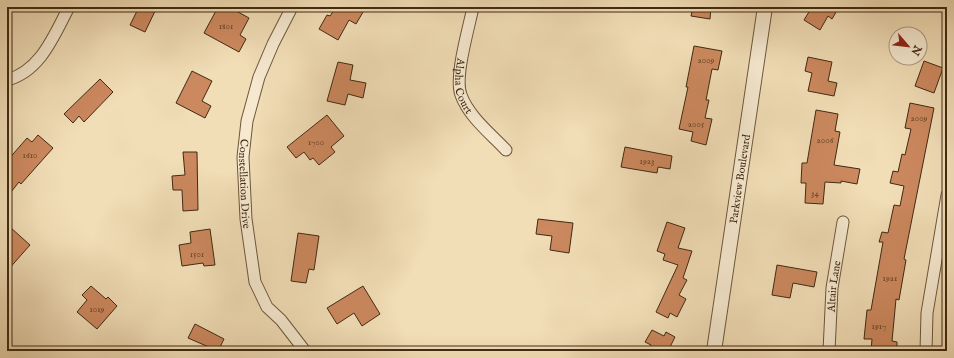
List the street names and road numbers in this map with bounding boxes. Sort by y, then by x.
street label: Alpha Court [451,56,476,117]
street label: Parkview Boulevard [727,133,754,225]
street label: Constellation Drive [235,138,253,230]
street label: Altair Lane [825,259,844,313]

